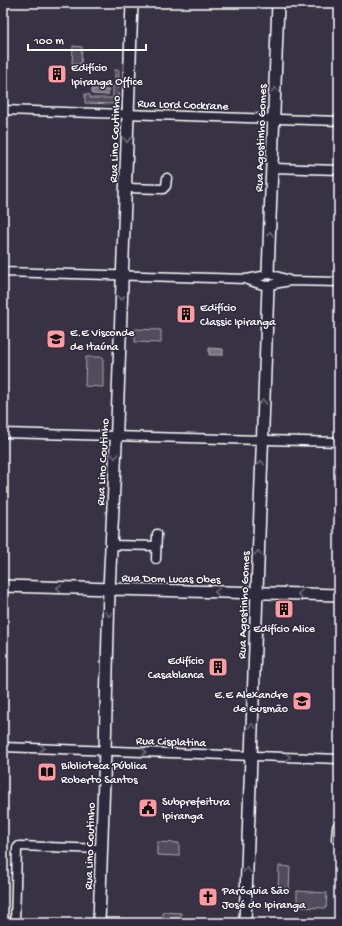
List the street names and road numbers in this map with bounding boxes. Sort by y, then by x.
street label: Rua Agostinho Gomes [253,83,271,192]
street label: Rua Lino Coutinho [107,95,125,183]
street label: Rua Lord Cockrane [137,97,230,115]
street label: Rua Lino Coutinho [95,418,113,506]
street label: Rua Agostinho Gomes [236,550,254,659]
street label: Rua Dom Lucas Obes [121,572,221,588]
street label: Rua Cisplatina [136,735,206,751]
street label: Rua Lino Coutinho [82,802,100,890]

